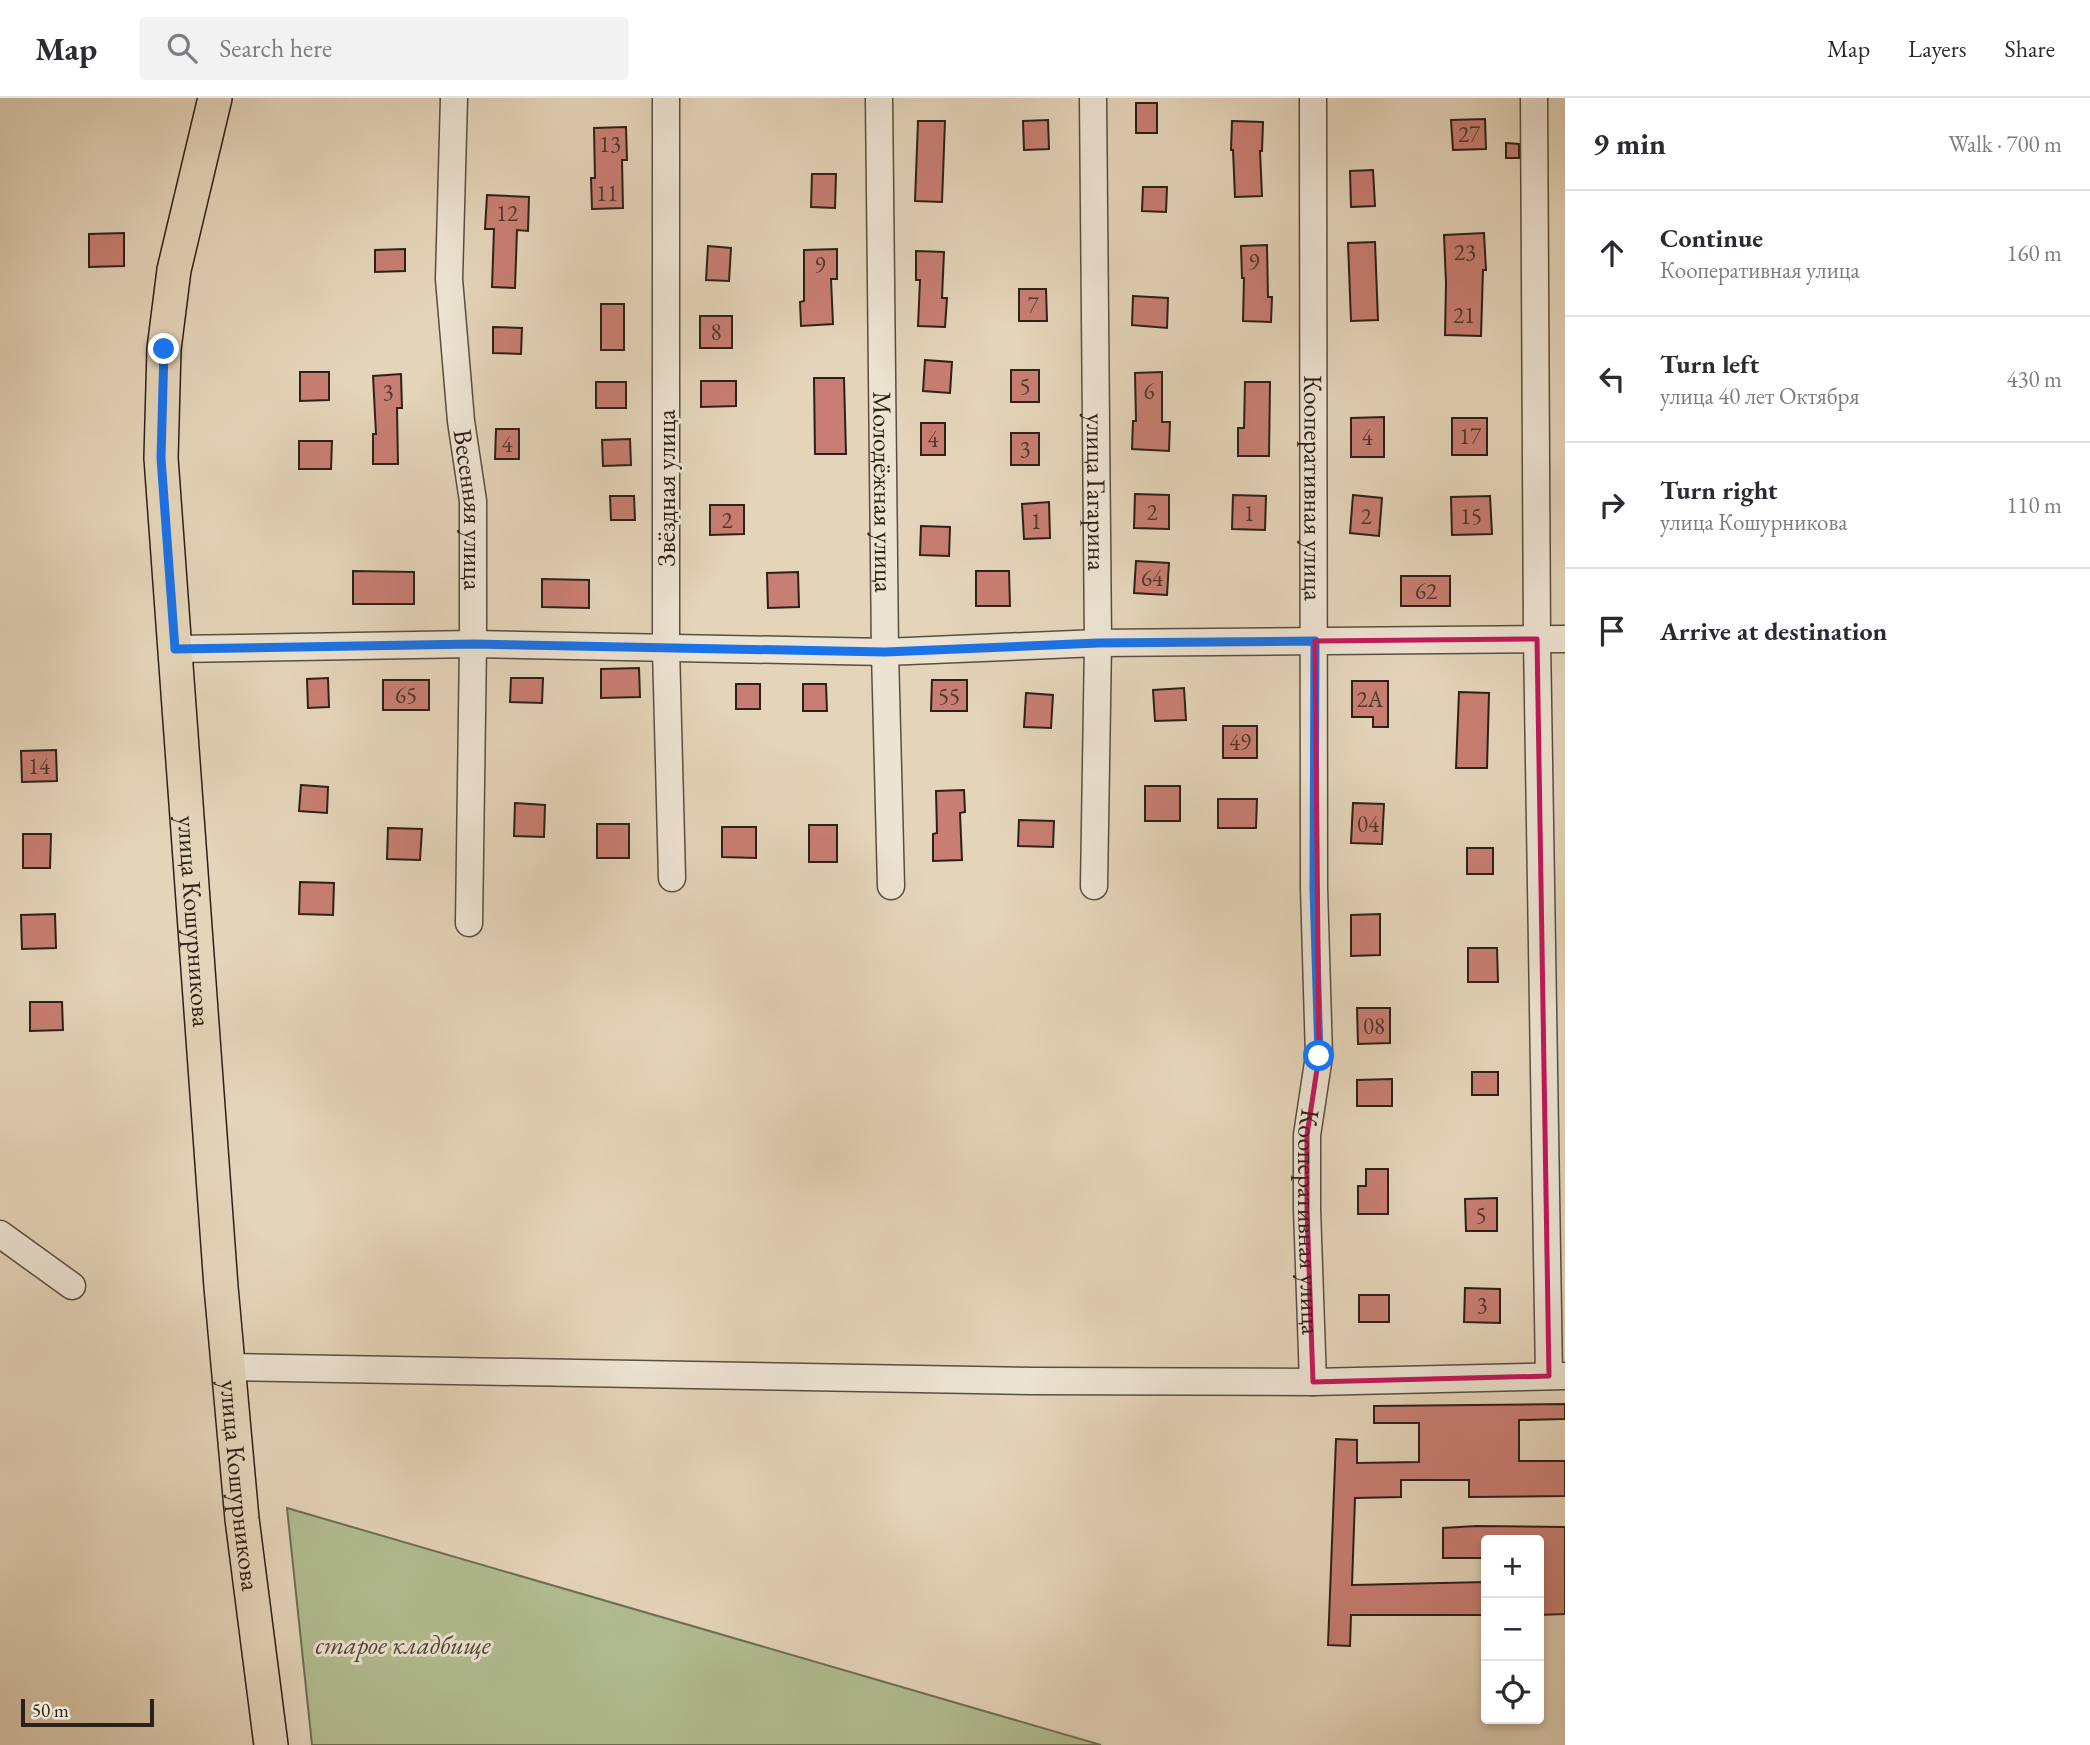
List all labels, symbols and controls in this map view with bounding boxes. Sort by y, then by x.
search box [139,17,629,80]
text: Map [35,27,97,70]
icon: search [163,29,201,67]
text: Search here [219,31,332,65]
text: Map [1827,33,1870,64]
text: Layers [1908,33,1967,64]
text: Share [2005,33,2055,64]
house number: 27 [1458,119,1481,149]
text: 9 min [1593,124,1666,163]
house number: 13 [599,129,621,159]
text: Walk · 700 m [1948,129,2062,159]
house number: 11 [596,178,618,208]
house number: 12 [496,198,518,228]
text: Continue [1660,221,1763,255]
icon: ahead [1593,234,1631,272]
house number: 23 [1454,237,1476,267]
text: 160 m [2006,238,2062,268]
house number: 9 [1248,247,1260,277]
house number: 9 [814,250,826,280]
text: Кооперативная улица [1660,255,1860,285]
house number: 7 [1027,290,1039,320]
house number: 21 [1453,300,1475,330]
house number: 8 [710,317,722,347]
route end [148,333,179,364]
text: Turn left [1660,347,1759,381]
icon: left [1593,360,1631,398]
text: 430 m [2006,364,2062,394]
house number: 5 [1019,371,1031,401]
street label: Кооперативная улица [1296,375,1331,602]
house number: 6 [1143,376,1155,406]
house number: 3 [382,377,394,407]
text: улица 40 лет Октября [1660,381,1859,411]
street label: Молодёжная улица [865,391,901,593]
street label: Звёздная улица [649,409,683,567]
street label: улица Гагарина [1079,413,1114,572]
house number: 17 [1459,421,1482,451]
house number: 4 [1361,422,1373,452]
house number: 4 [927,424,939,454]
street label: Весенняя улица [445,427,490,591]
house number: 4 [501,429,513,459]
house number: 3 [1019,434,1031,464]
text: Turn right [1660,473,1778,507]
icon: right [1593,486,1631,524]
text: 110 m [2006,490,2062,520]
house number: 2 [1146,497,1158,527]
house number: 1 [1243,498,1255,528]
house number: 2 [1360,501,1372,531]
house number: 15 [1460,501,1482,531]
house number: 2 [721,505,733,535]
house number: 1 [1030,506,1042,536]
text: улица Кошурникова [1660,507,1847,537]
house number: 64 [1141,563,1164,593]
house number: 62 [1415,576,1437,606]
icon: arrive [1593,612,1631,650]
text: Arrive at destination [1660,614,1887,648]
house number: 65 [395,680,417,710]
house number: 55 [938,681,960,711]
house number: 2А [1357,684,1385,714]
house number: 49 [1229,727,1251,757]
house number: 14 [28,751,51,781]
house number: 04 [1357,809,1380,839]
street label: улица Кошурникова [170,814,219,1029]
house number: 08 [1363,1011,1385,1041]
route start [1303,1040,1334,1071]
street label: Кооперативная улица [1290,1107,1328,1336]
house number: 5 [1475,1200,1487,1230]
house number: 3 [1476,1290,1488,1320]
street label: улица Кошурникова [212,1378,268,1594]
map controls [1481,1535,1544,1724]
button: + [1481,1535,1544,1598]
button: − [1481,1598,1544,1661]
park label: старое кладбище [315,1628,492,1662]
button: locate [1481,1661,1544,1724]
scale bar [21,1696,154,1728]
text: 50 m [32,1698,69,1723]

